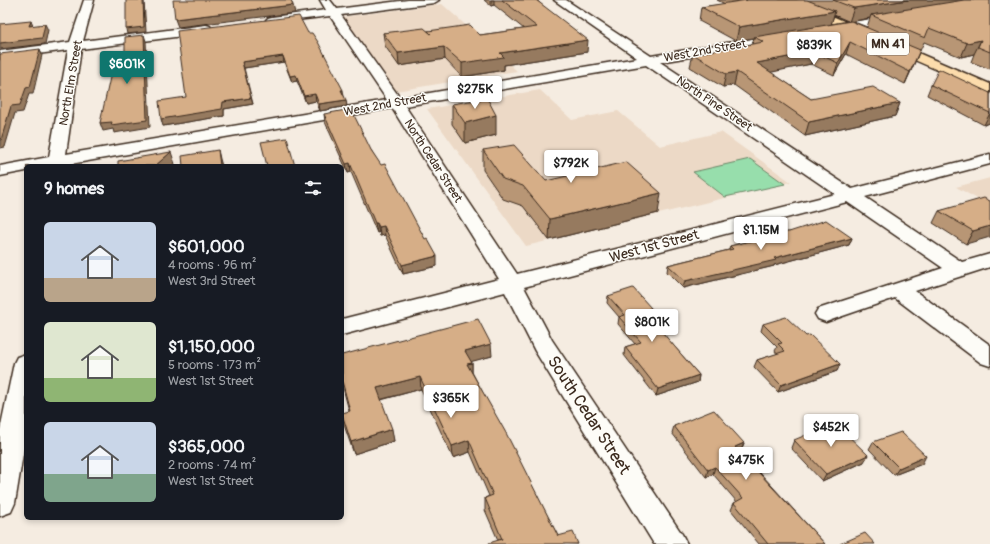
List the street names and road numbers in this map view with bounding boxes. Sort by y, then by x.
road number: MN 41 [867,33,909,55]
street label: West 2nd Street [663,36,748,66]
street label: North Elm Street [56,39,86,127]
street label: North Pine Street [673,73,755,135]
street label: West 2nd Street [343,90,428,120]
street label: North Cedar Street [401,117,466,206]
street label: West 1st Street [607,226,701,266]
street label: South Cedar Street [543,352,635,478]

